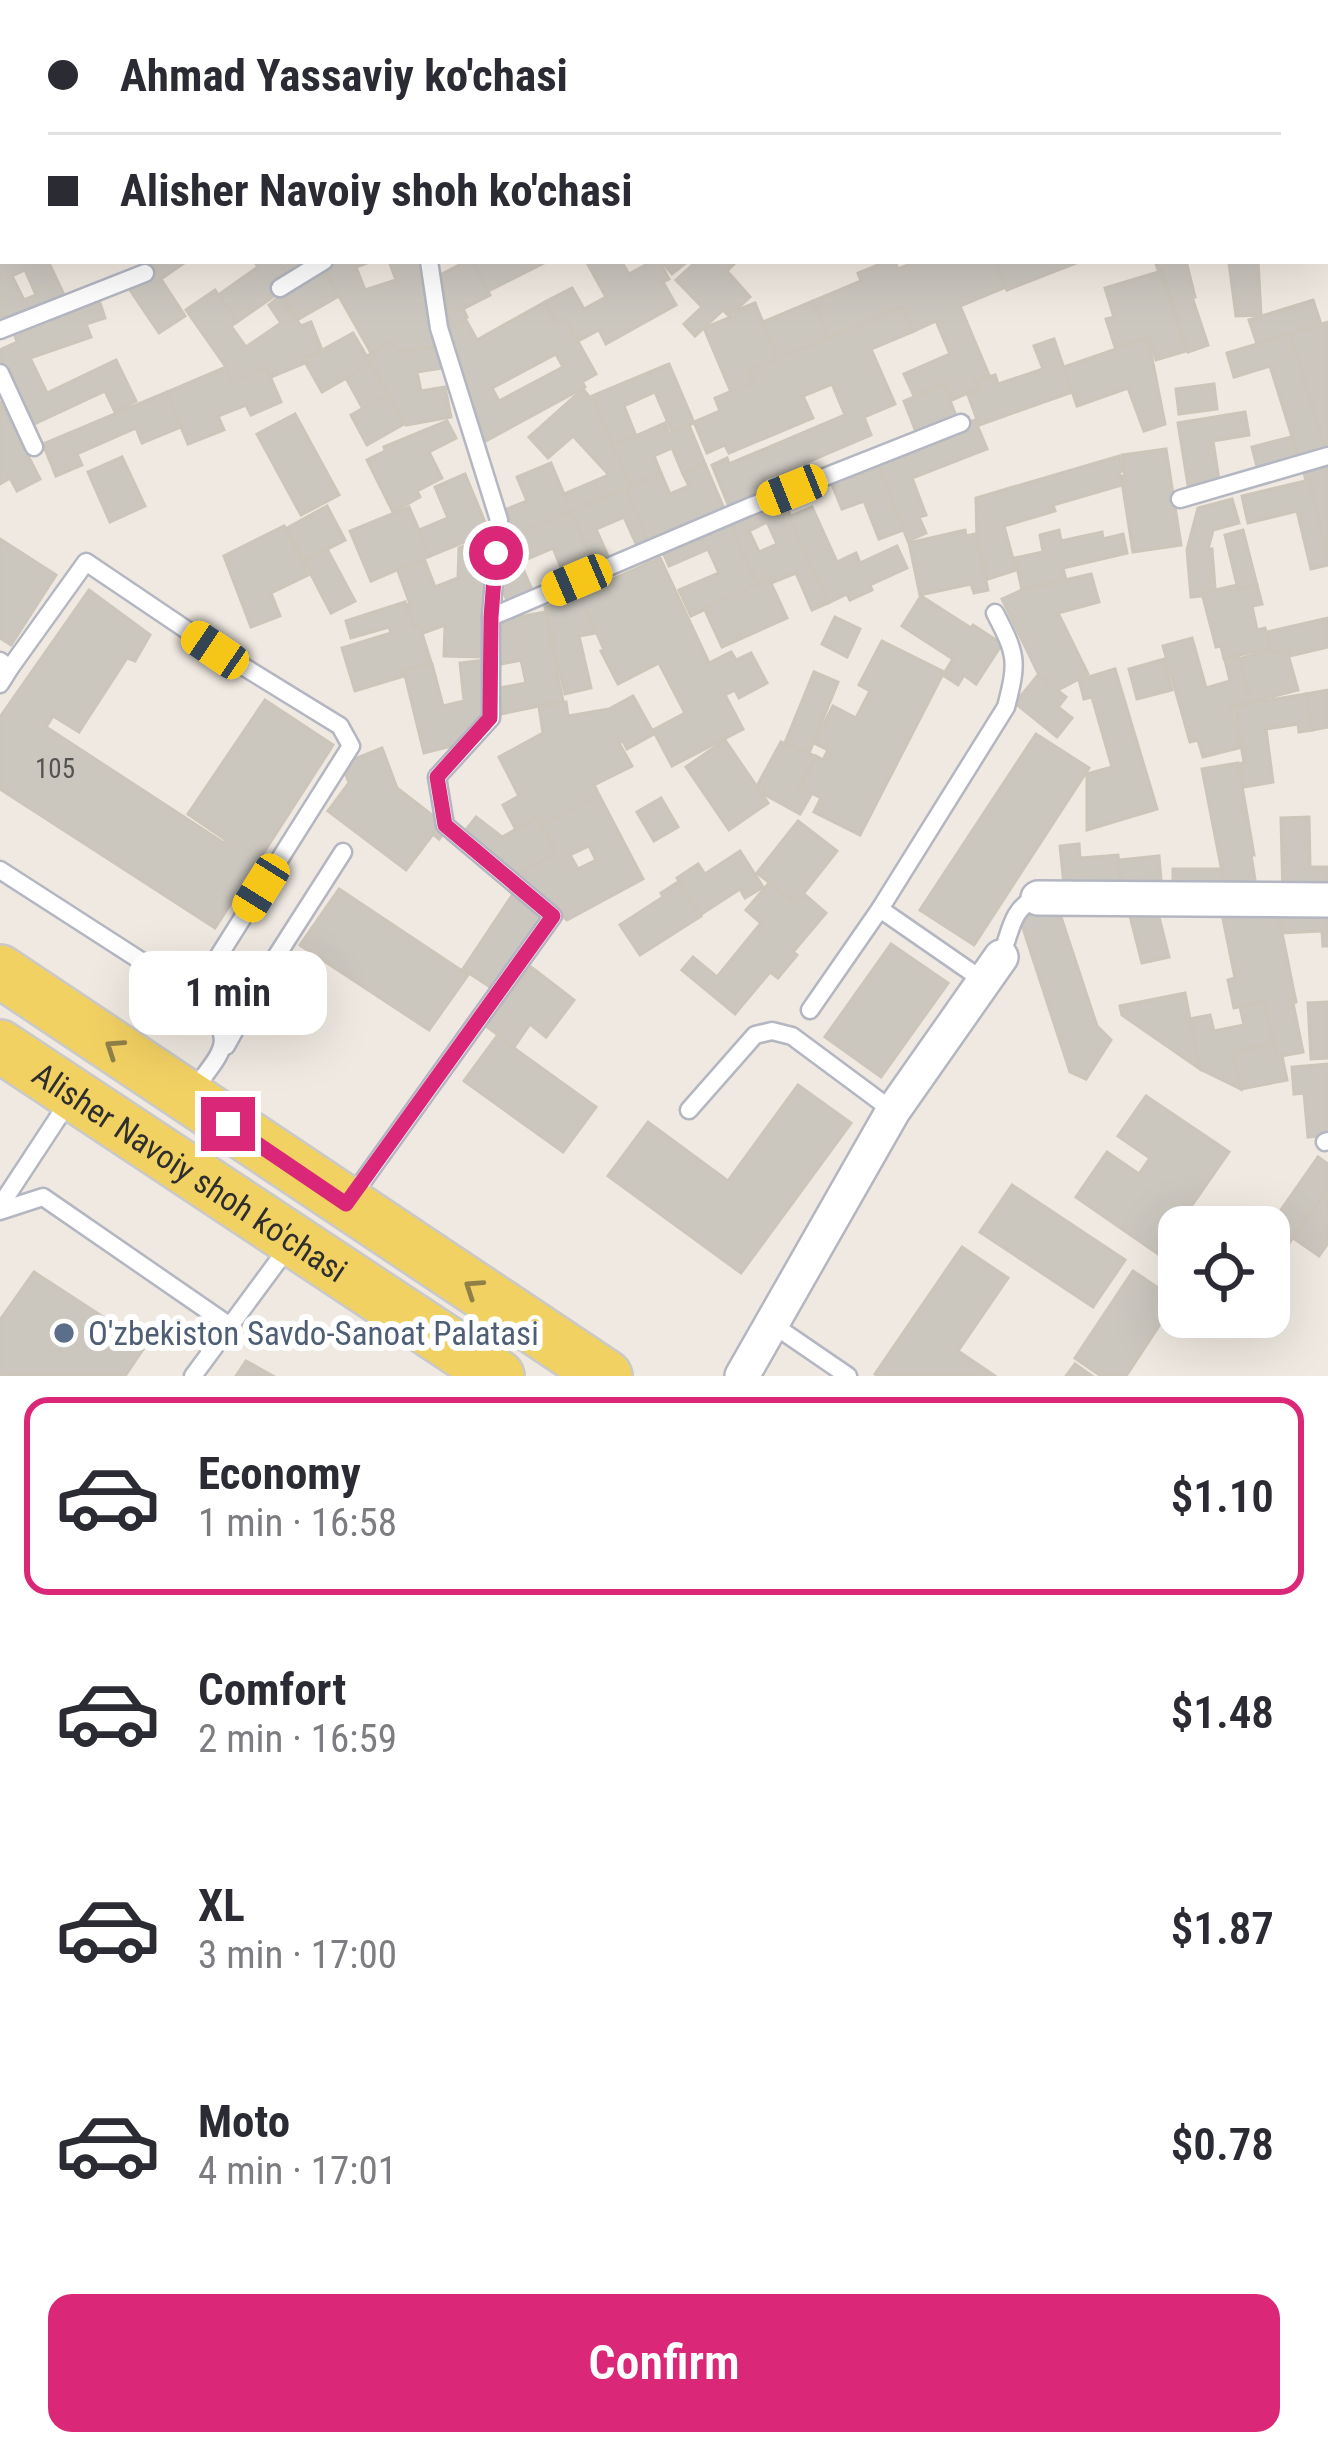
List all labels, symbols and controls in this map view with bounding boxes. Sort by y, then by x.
text: Ahmad Yassaviy ko'chasi [120,49,568,102]
text: Alisher Navoiy shoh ko'chasi [120,164,633,217]
car [752,460,832,520]
route start [469,526,523,580]
car [537,549,617,611]
car [175,615,255,685]
house number: 105 [35,753,75,785]
car [227,848,295,928]
callout: 1 min [129,950,327,1034]
text: 1 min [185,970,271,1016]
one-way arrow [106,1040,128,1062]
street label: Alisher Navoiy shoh ko'chasi [26,1054,354,1290]
route end [201,1097,255,1151]
map controls [1158,1206,1290,1338]
button: locate [1158,1206,1290,1338]
one-way arrow [465,1281,487,1303]
place label: O'zbekiston Savdo-Sanoat Palatasi [88,1314,539,1353]
marker: O'zbekiston Savdo-Sanoat Palatasi [51,1320,77,1346]
icon: car [54,1442,162,1550]
text: Economy [198,1447,361,1500]
text: $1.10 [1171,1470,1274,1523]
text: 1 min · 16:58 [198,1500,397,1546]
icon: car [54,1658,162,1766]
text: Comfort [198,1663,346,1716]
text: $1.48 [1171,1686,1274,1739]
text: 2 min · 16:59 [198,1716,397,1762]
icon: car [54,1874,162,1982]
text: XL [198,1879,245,1932]
text: $1.87 [1171,1902,1274,1955]
text: 3 min · 17:00 [198,1932,397,1978]
icon: car [54,2090,162,2198]
text: Moto [198,2095,290,2148]
text: $0.78 [1171,2118,1274,2171]
text: 4 min · 17:01 [198,2148,397,2194]
button: Confirm [48,2294,1280,2432]

